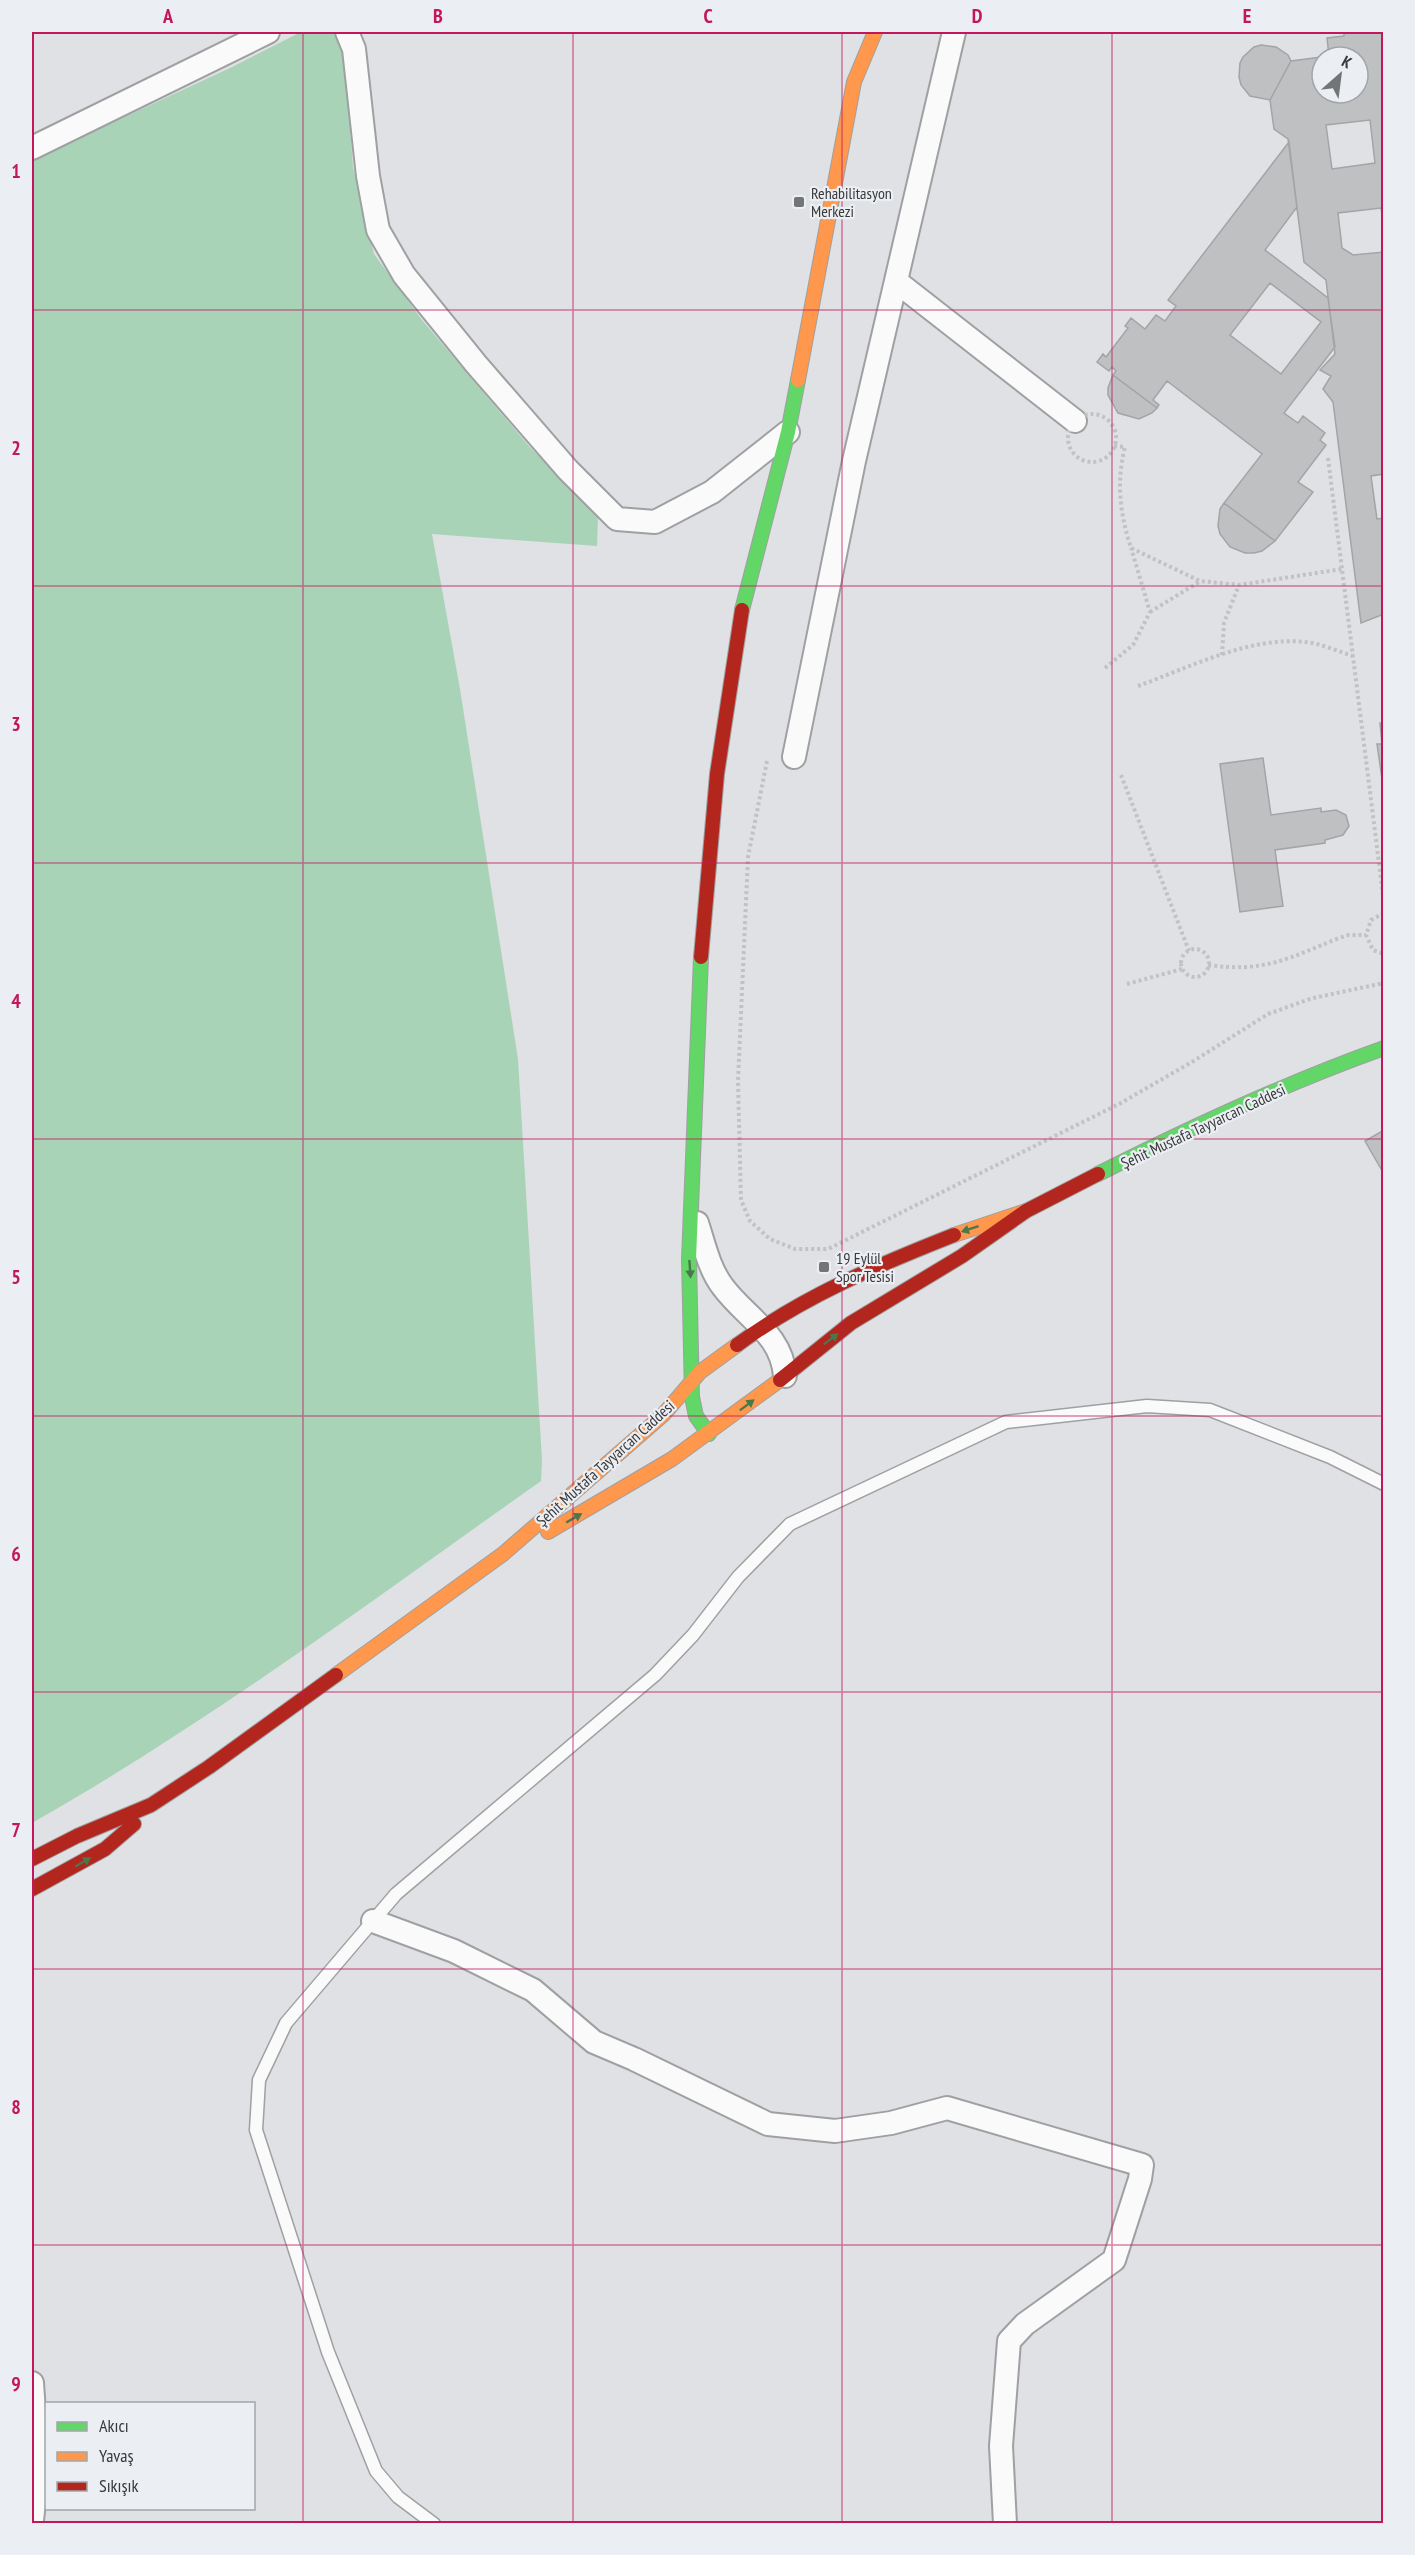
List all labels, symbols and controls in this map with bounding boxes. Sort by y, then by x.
text: A [162,3,174,29]
text: B [433,3,443,29]
text: C [703,3,713,29]
text: D [972,3,983,29]
text: E [1243,3,1251,29]
north arrow [1310,45,1370,105]
text: K [1339,51,1356,73]
text: 1 [11,158,21,184]
place label: Rehabilitasyon Merkezi [811,183,892,221]
marker: Rehabilitasyon Merkezi [792,195,806,209]
text: 2 [11,435,21,461]
text: 3 [11,711,21,737]
text: 4 [11,988,21,1014]
street label: Şehit Mustafa Tayyarcan Caddesi [1118,1079,1288,1173]
one-way arrow [961,1225,979,1235]
place label: 19 Eylül Spor Tesisi [836,1248,894,1286]
one-way arrow [685,1259,695,1278]
marker: 19 Eylül Spor Tesisi [817,1260,831,1274]
text: 5 [11,1264,21,1290]
one-way arrow [823,1333,838,1345]
street label: Şehit Mustafa Tayyarcan Caddesi [532,1396,678,1530]
one-way arrow [739,1398,755,1411]
one-way arrow [566,1513,583,1523]
text: 6 [11,1541,21,1567]
text: 7 [11,1817,21,1843]
one-way arrow [75,1857,92,1867]
text: 8 [11,2094,21,2120]
text: 9 [11,2371,21,2397]
legend [45,2402,255,2510]
text: Akıcı [99,2414,129,2437]
text: Yavaş [99,2444,134,2467]
text: Sıkışık [99,2474,138,2497]

